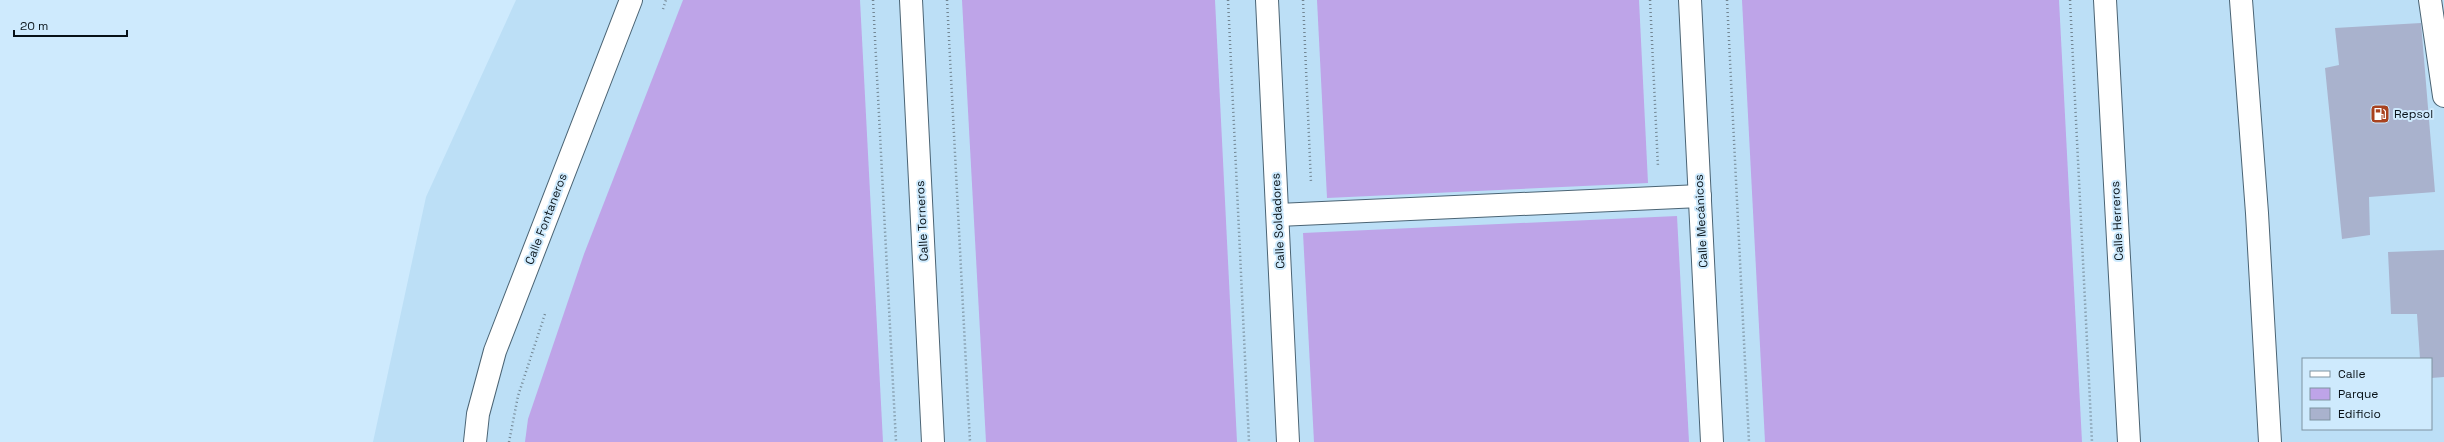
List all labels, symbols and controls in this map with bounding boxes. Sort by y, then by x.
scale bar [14,12,127,38]
text: 20 m [20,18,48,34]
fuel station icon: Repsol [2369,103,2391,125]
place label: Repsol [2394,106,2433,122]
street label: Calle Fontaneros [521,171,571,267]
street label: Calle Soldadores [1268,173,1288,269]
street label: Calle Mecánicos [1691,174,1711,268]
street label: Calle Torneros [912,180,932,262]
street label: Calle Herreros [2107,181,2127,261]
legend [2302,358,2432,430]
text: Calle [2338,366,2366,382]
text: Parque [2338,386,2378,402]
text: Edificio [2338,406,2381,422]

